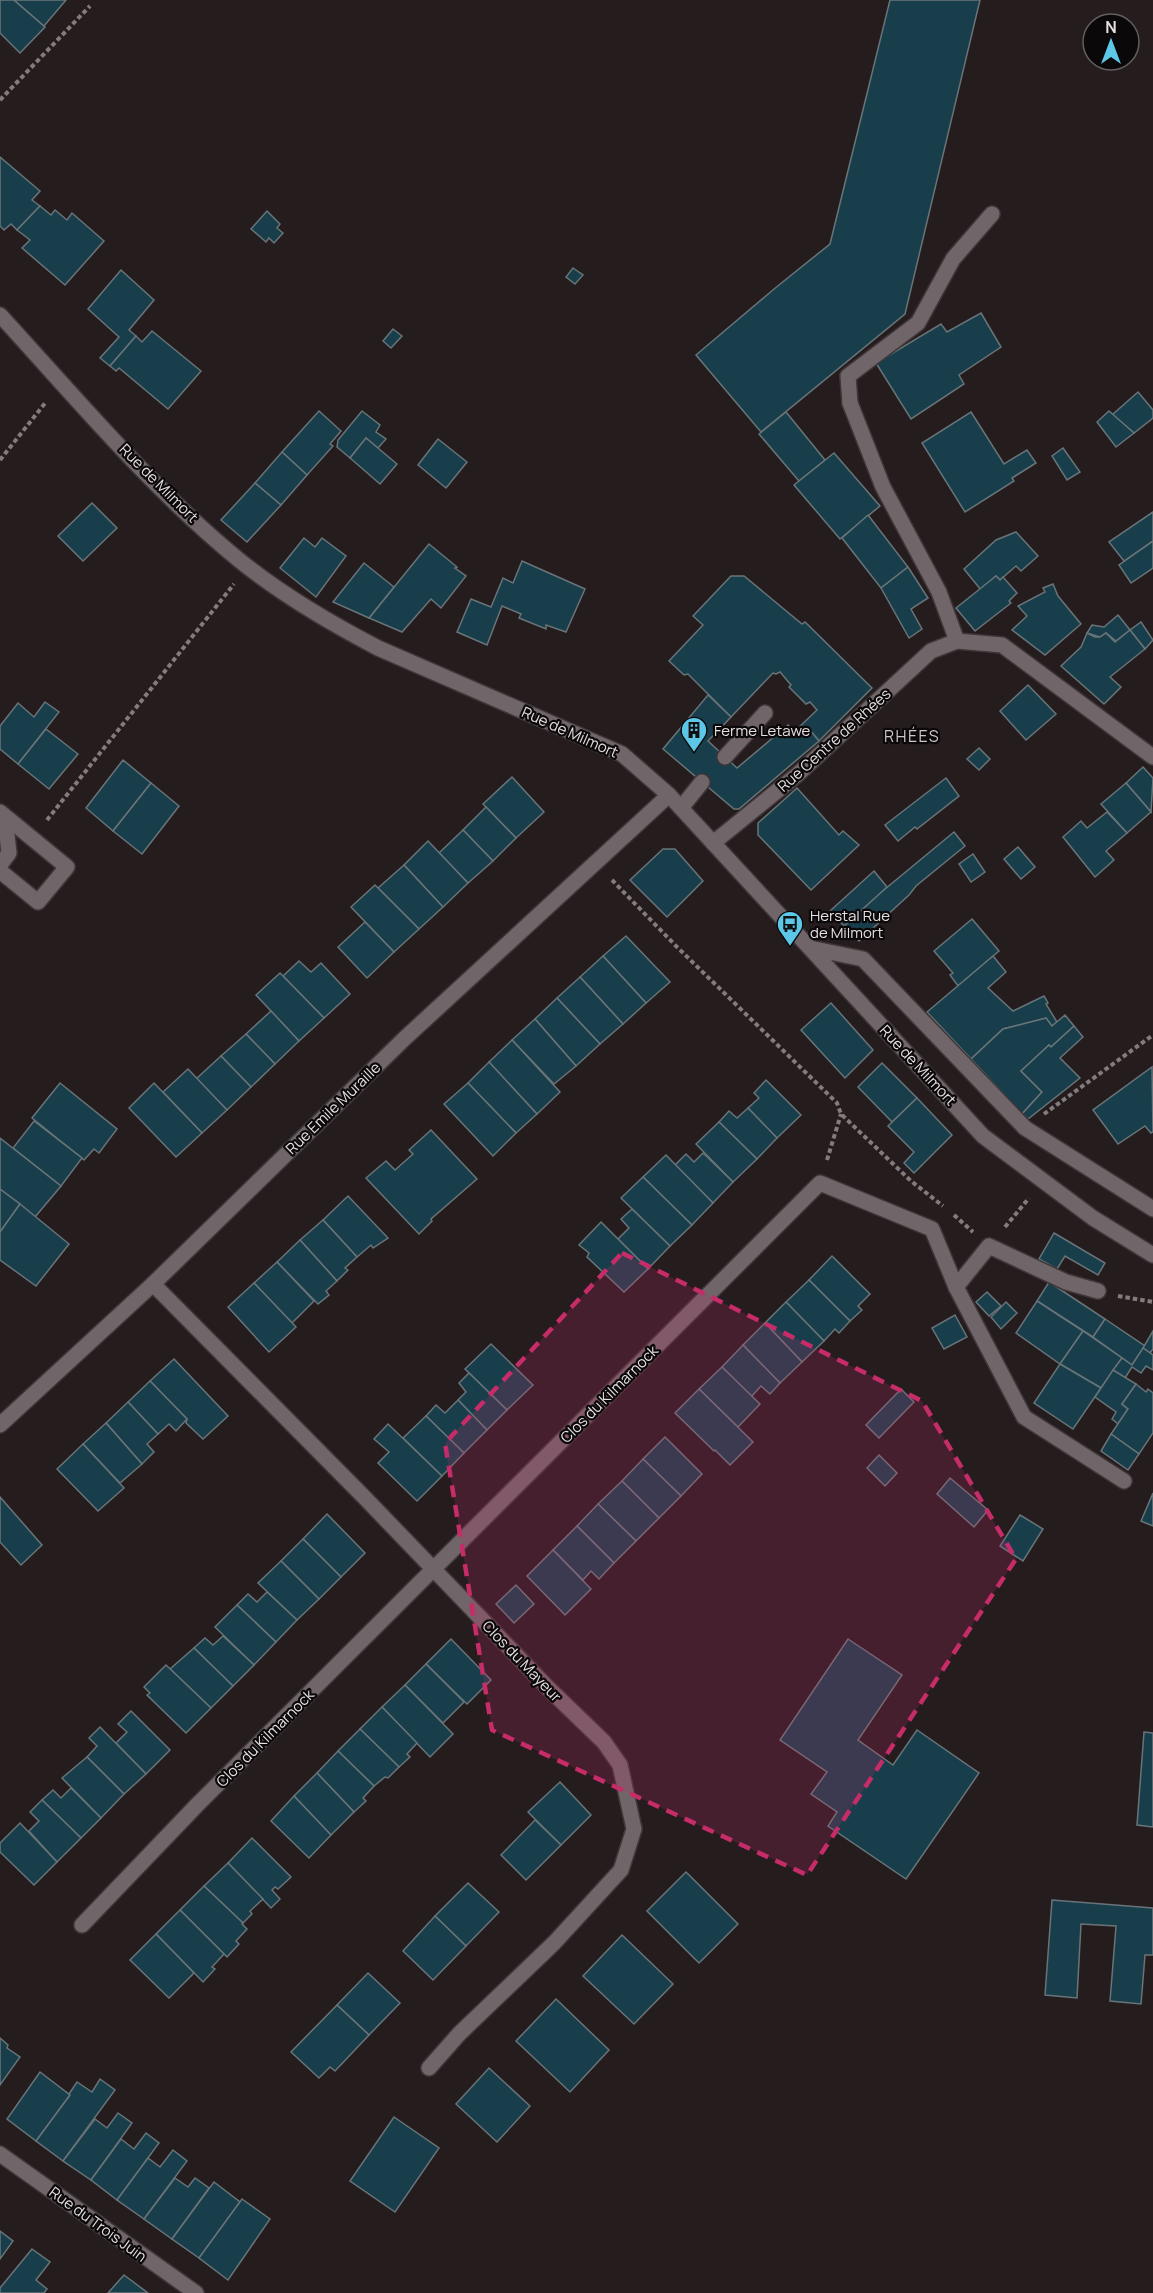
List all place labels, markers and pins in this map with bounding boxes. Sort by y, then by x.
building icon: Ferme Letawe [679,715,709,753]
place label: Ferme Letawe [714,720,811,741]
place label: Herstal Rue de Milmort [810,905,890,943]
bus stop icon: Herstal Rue de Milmort [775,909,805,947]

